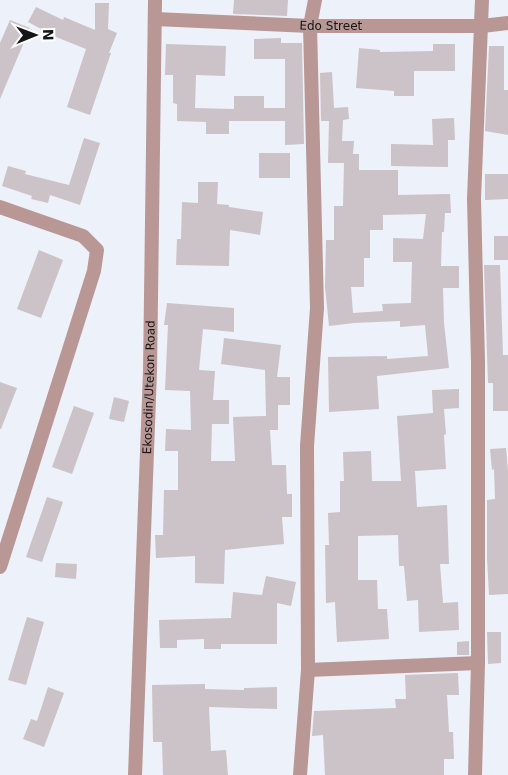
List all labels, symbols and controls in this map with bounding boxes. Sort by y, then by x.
north arrow [10,10,60,60]
street label: Edo Street [299,19,363,33]
text: N [40,29,56,41]
street label: Ekosodin/Utekon Road [140,320,158,455]

